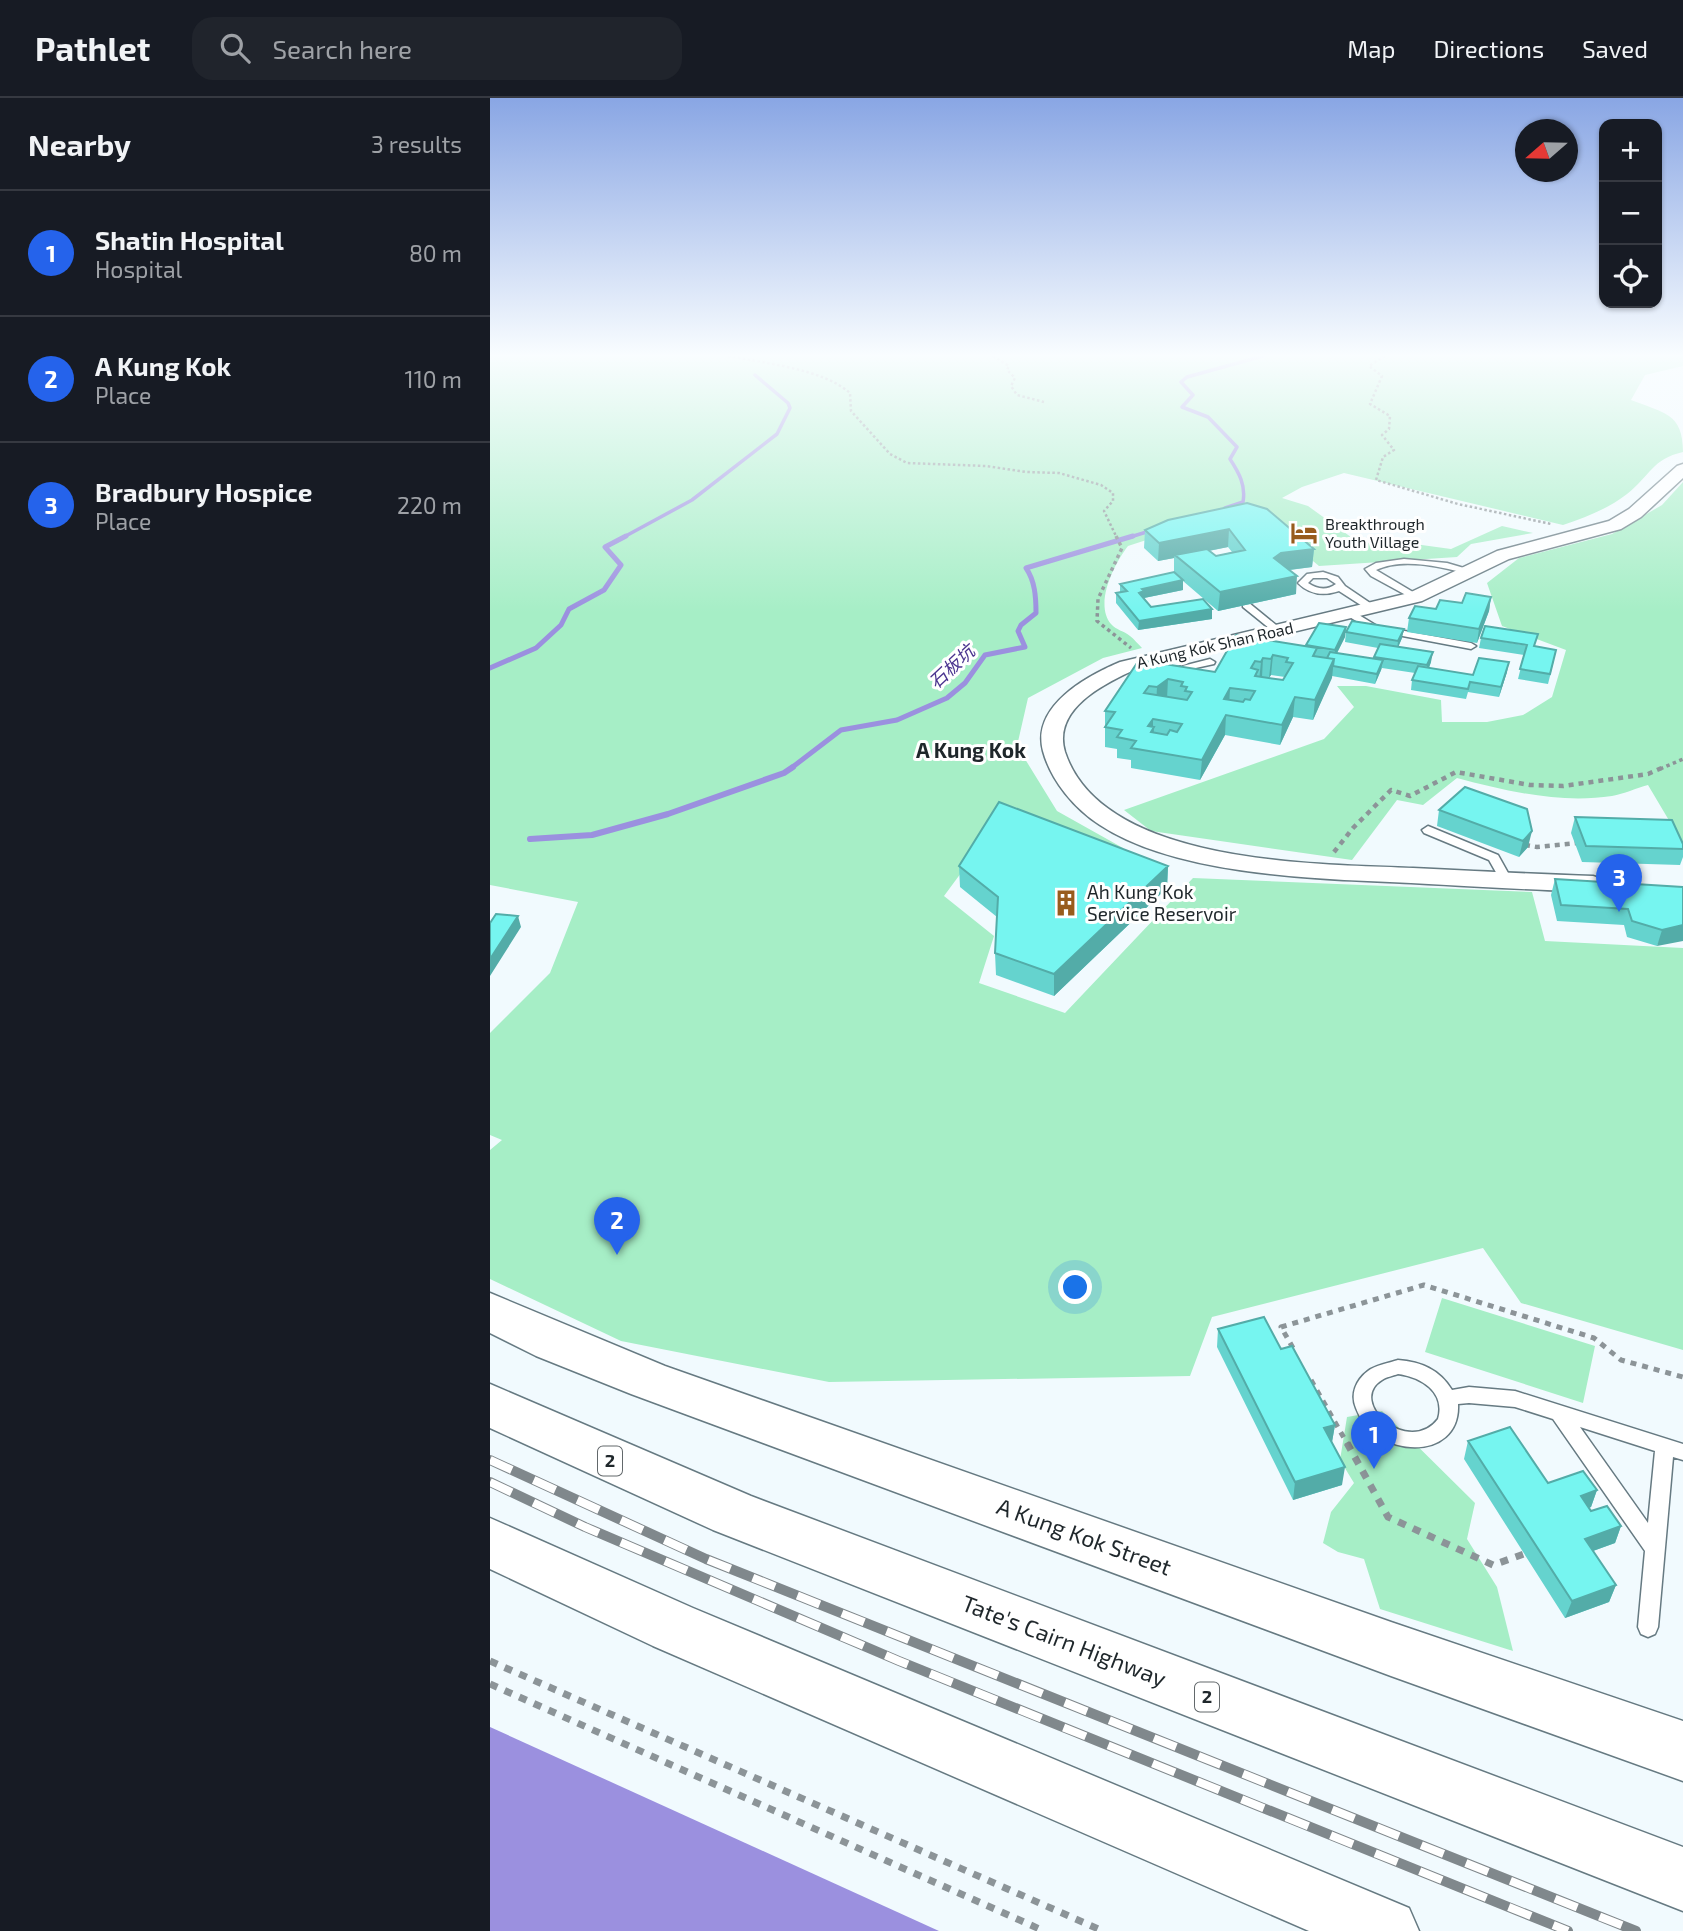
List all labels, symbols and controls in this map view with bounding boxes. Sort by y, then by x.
search box [192,17,682,80]
text: Pathlet [35,28,150,68]
icon: search [216,29,254,67]
text: Search here [272,33,412,64]
text: Map [1347,34,1395,63]
text: Directions [1433,34,1544,63]
text: Saved [1582,34,1648,63]
north arrow [1515,119,1578,182]
map controls [1599,119,1662,308]
button: + [1599,119,1662,182]
text: Nearby [28,126,131,162]
text: 3 results [371,130,462,158]
button: − [1599,182,1662,245]
text: Shatin Hospital [95,224,284,255]
text: 1 [46,239,56,267]
text: 80 m [409,239,462,267]
button: locate [1599,245,1662,308]
text: Hospital [95,255,182,283]
text: A Kung Kok [95,350,231,381]
text: 2 [44,365,58,393]
text: 110 m [405,365,462,393]
text: Place [95,381,151,409]
text: Bradbury Hospice [95,476,312,507]
text: 3 [44,491,58,519]
text: 220 m [397,491,462,519]
text: Place [95,507,151,535]
place label: Breakthrough Youth Village [1325,514,1425,551]
hotel icon: Breakthrough Youth Village [1289,518,1319,548]
street label: A Kung Kok Shan Road [1135,617,1295,672]
water label: 石板坑 [924,638,981,693]
district label: A Kung Kok [916,737,1026,762]
pin: 3 [1596,854,1642,912]
place label: Ah Kung Kok Service Reservoir [1087,880,1237,925]
building icon: Ah Kung Kok Service Reservoir [1051,888,1081,918]
pin: 2 [594,1197,640,1255]
your location [1058,1270,1092,1304]
pin: 1 [1351,1411,1397,1469]
road number: 2 [598,1446,622,1476]
street label: A Kung Kok Street [993,1491,1176,1581]
street label: Tate's Cairn Highway [958,1588,1170,1692]
road number: 2 [1195,1682,1219,1712]

